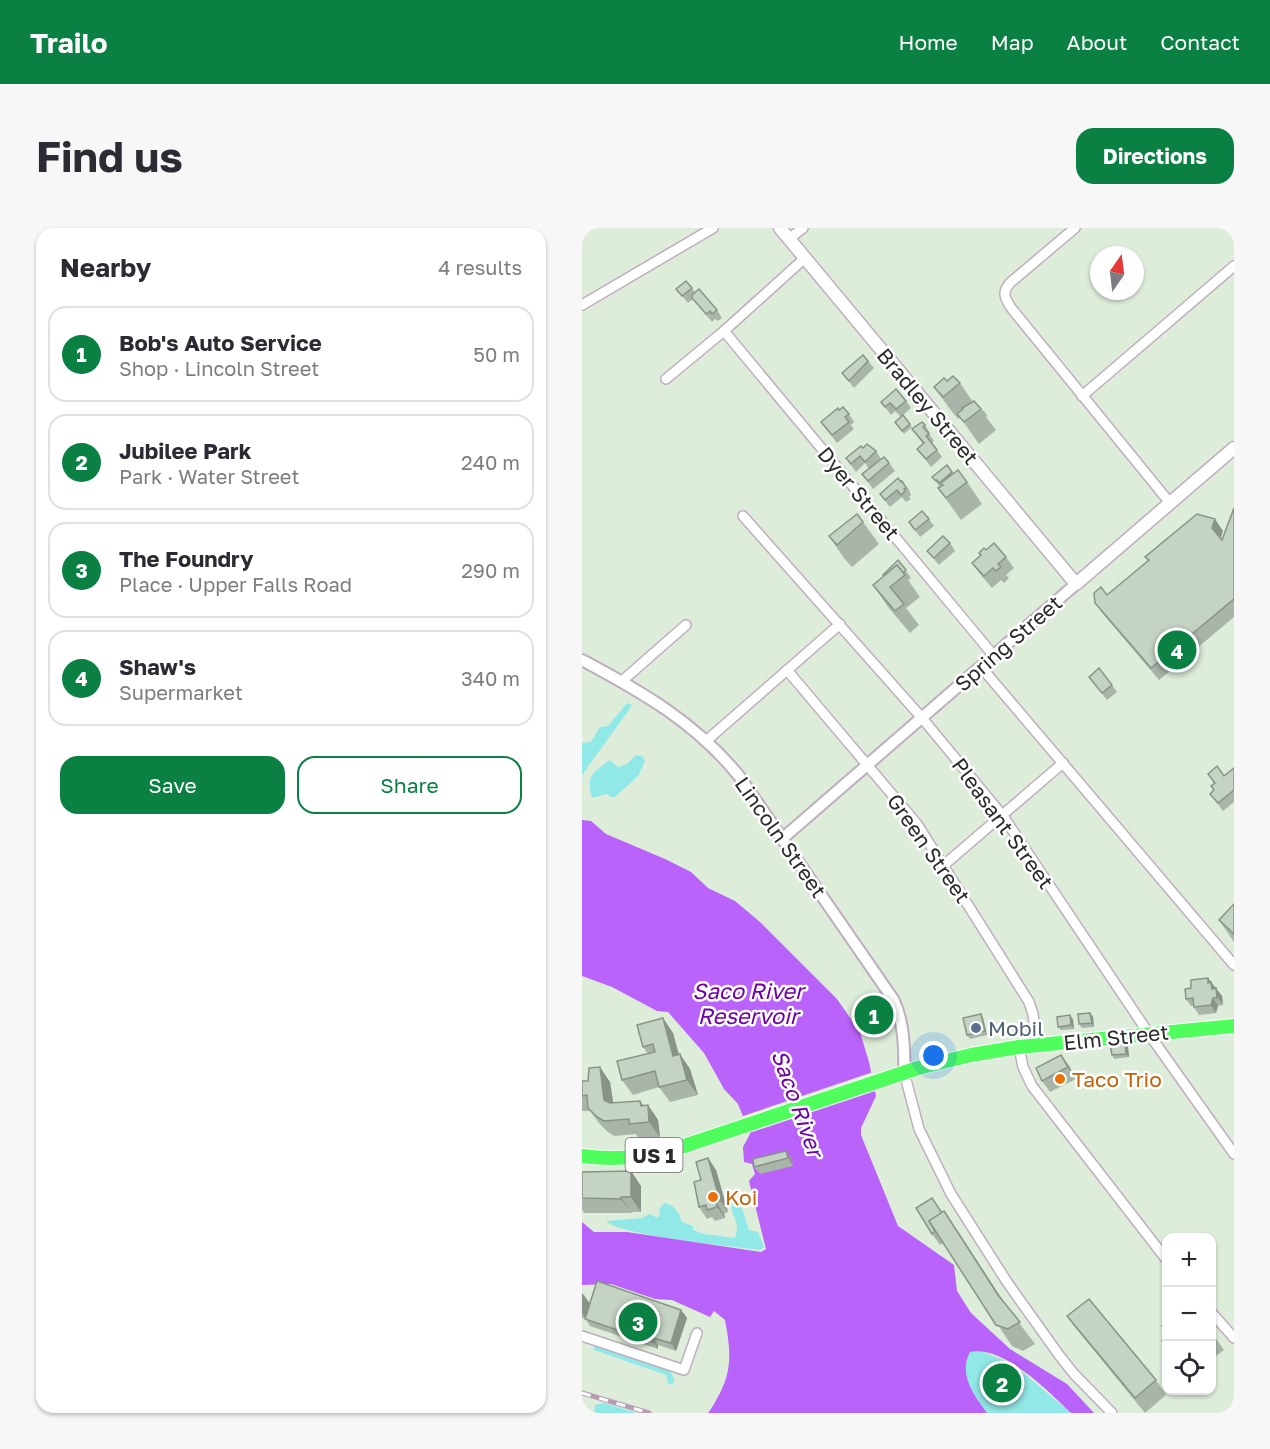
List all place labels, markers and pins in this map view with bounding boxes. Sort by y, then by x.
pin: 4 [1158,628,1196,672]
pin: 1 [854,992,894,1038]
place label: Mobil [988,1015,1044,1041]
marker: Mobil [969,1021,983,1035]
place label: Taco Trio [1072,1066,1162,1092]
marker: Taco Trio [1053,1072,1067,1086]
place label: Koi [725,1184,757,1210]
marker: Koi [706,1190,720,1204]
pin: 3 [618,1300,658,1344]
pin: 2 [982,1360,1022,1406]

